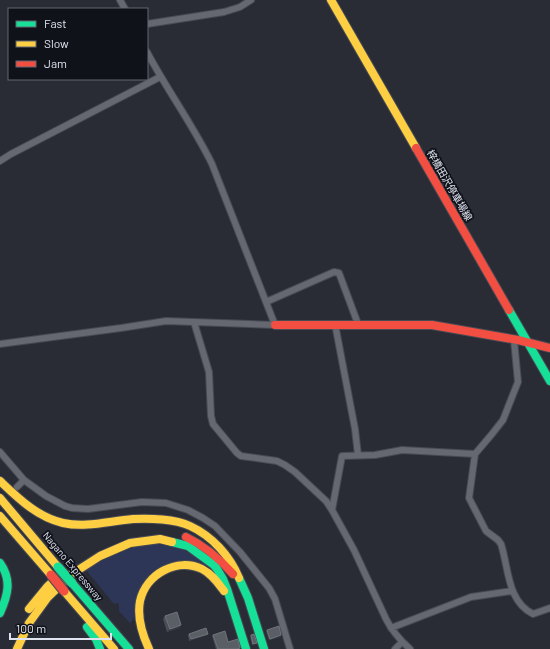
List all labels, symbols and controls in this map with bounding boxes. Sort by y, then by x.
legend [8,8,148,80]
text: Fast [44,16,67,30]
text: Slow [44,36,69,50]
text: Jam [44,56,67,70]
street label: 梓橋田沢停車場線 [425,147,475,223]
street label: Nagano Expressway [41,529,106,603]
scale bar [10,615,111,641]
text: 100 m [16,621,46,635]

